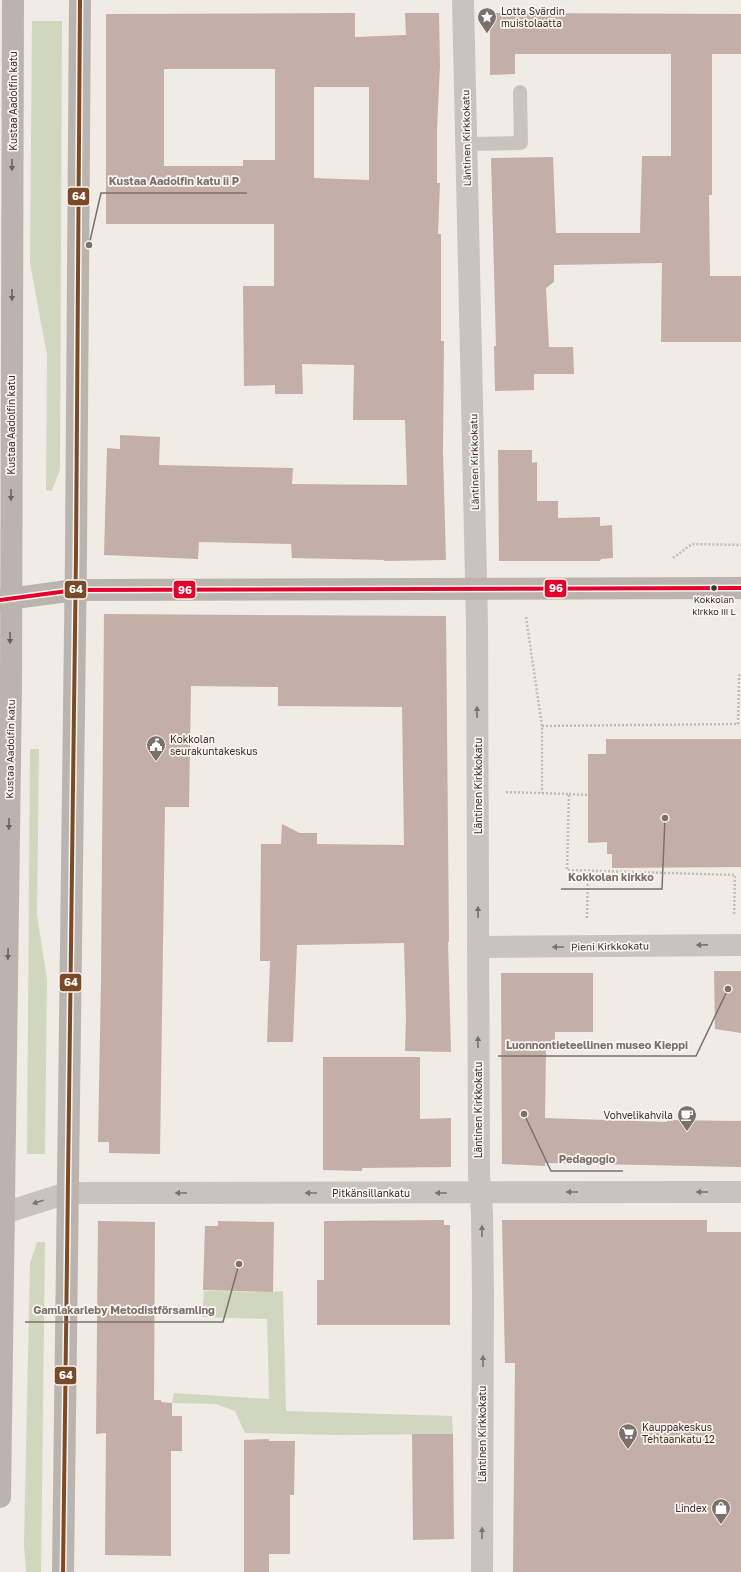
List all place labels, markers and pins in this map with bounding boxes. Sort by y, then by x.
place label: Lotta Svärdin muistolaatta [501,5,565,29]
place icon: Lotta Svärdin muistolaatta [476,6,498,34]
callout: Kustaa Aadolfin katu ii P [101,170,247,193]
marker: Kokkolan kirkko iii L [709,583,719,593]
place label: Kokkolan kirkko iii L [692,594,736,617]
place label: Kokkolan seurakuntakeskus [170,733,258,757]
public building icon: Kokkolan seurakuntakeskus [145,734,167,762]
callout: Kokkolan kirkko [561,866,662,889]
callout: Luonnontieteellinen museo Kieppi [498,1033,696,1056]
cafe icon: Vohvelikahvila [676,1104,698,1132]
place label: Vohvelikahvila [604,1109,673,1121]
callout: Pedagogio [551,1148,623,1171]
callout: Gamlakarleby Metodistförsamling [25,1299,223,1322]
place label: Kauppakeskus Tehtaankatu 12 [642,1421,715,1445]
supermarket icon: Kauppakeskus Tehtaankatu 12 [617,1422,639,1450]
shop icon: Lindex [710,1497,732,1525]
place label: Lindex [675,1502,707,1514]

